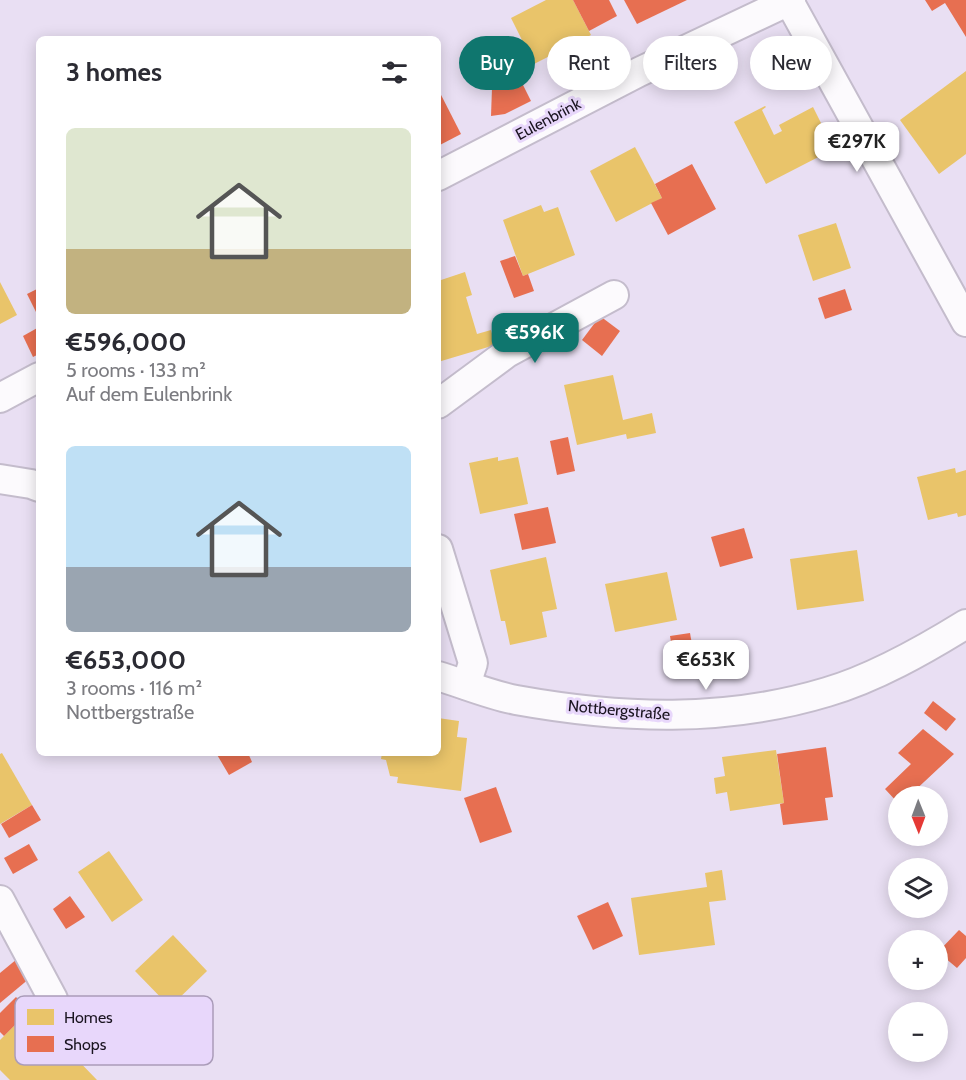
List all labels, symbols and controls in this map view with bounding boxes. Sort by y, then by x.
chip: Buy [459,36,535,90]
chip: Rent [547,36,631,90]
chip: Filters [643,36,738,90]
chip: New [750,36,832,90]
text: 3 homes [66,56,162,88]
icon: filters [378,56,411,89]
street label: Eulenbrink [512,94,585,144]
pin: €297K [815,122,899,173]
text: €297K [828,129,886,153]
icon: home [185,167,293,275]
pin: €596K [493,313,577,364]
text: €596K [506,320,564,344]
text: €596,000 [66,326,187,358]
text: 5 rooms · 133 m² [66,358,206,382]
text: Auf dem Eulenbrink [66,382,232,406]
icon: home [185,485,293,593]
pin: €653K [664,640,748,691]
text: €653,000 [66,644,186,676]
text: €653K [677,647,735,671]
text: 3 rooms · 116 m² [66,676,202,700]
street label: Nottbergstraße [567,696,671,724]
text: Nottbergstraße [66,700,194,724]
north arrow [888,786,948,846]
map controls [888,786,948,1062]
button: layers [888,858,948,918]
button: + [888,930,948,990]
legend [15,996,213,1065]
button: − [888,1002,948,1062]
text: Homes [64,1008,113,1027]
text: Shops [64,1035,107,1054]

